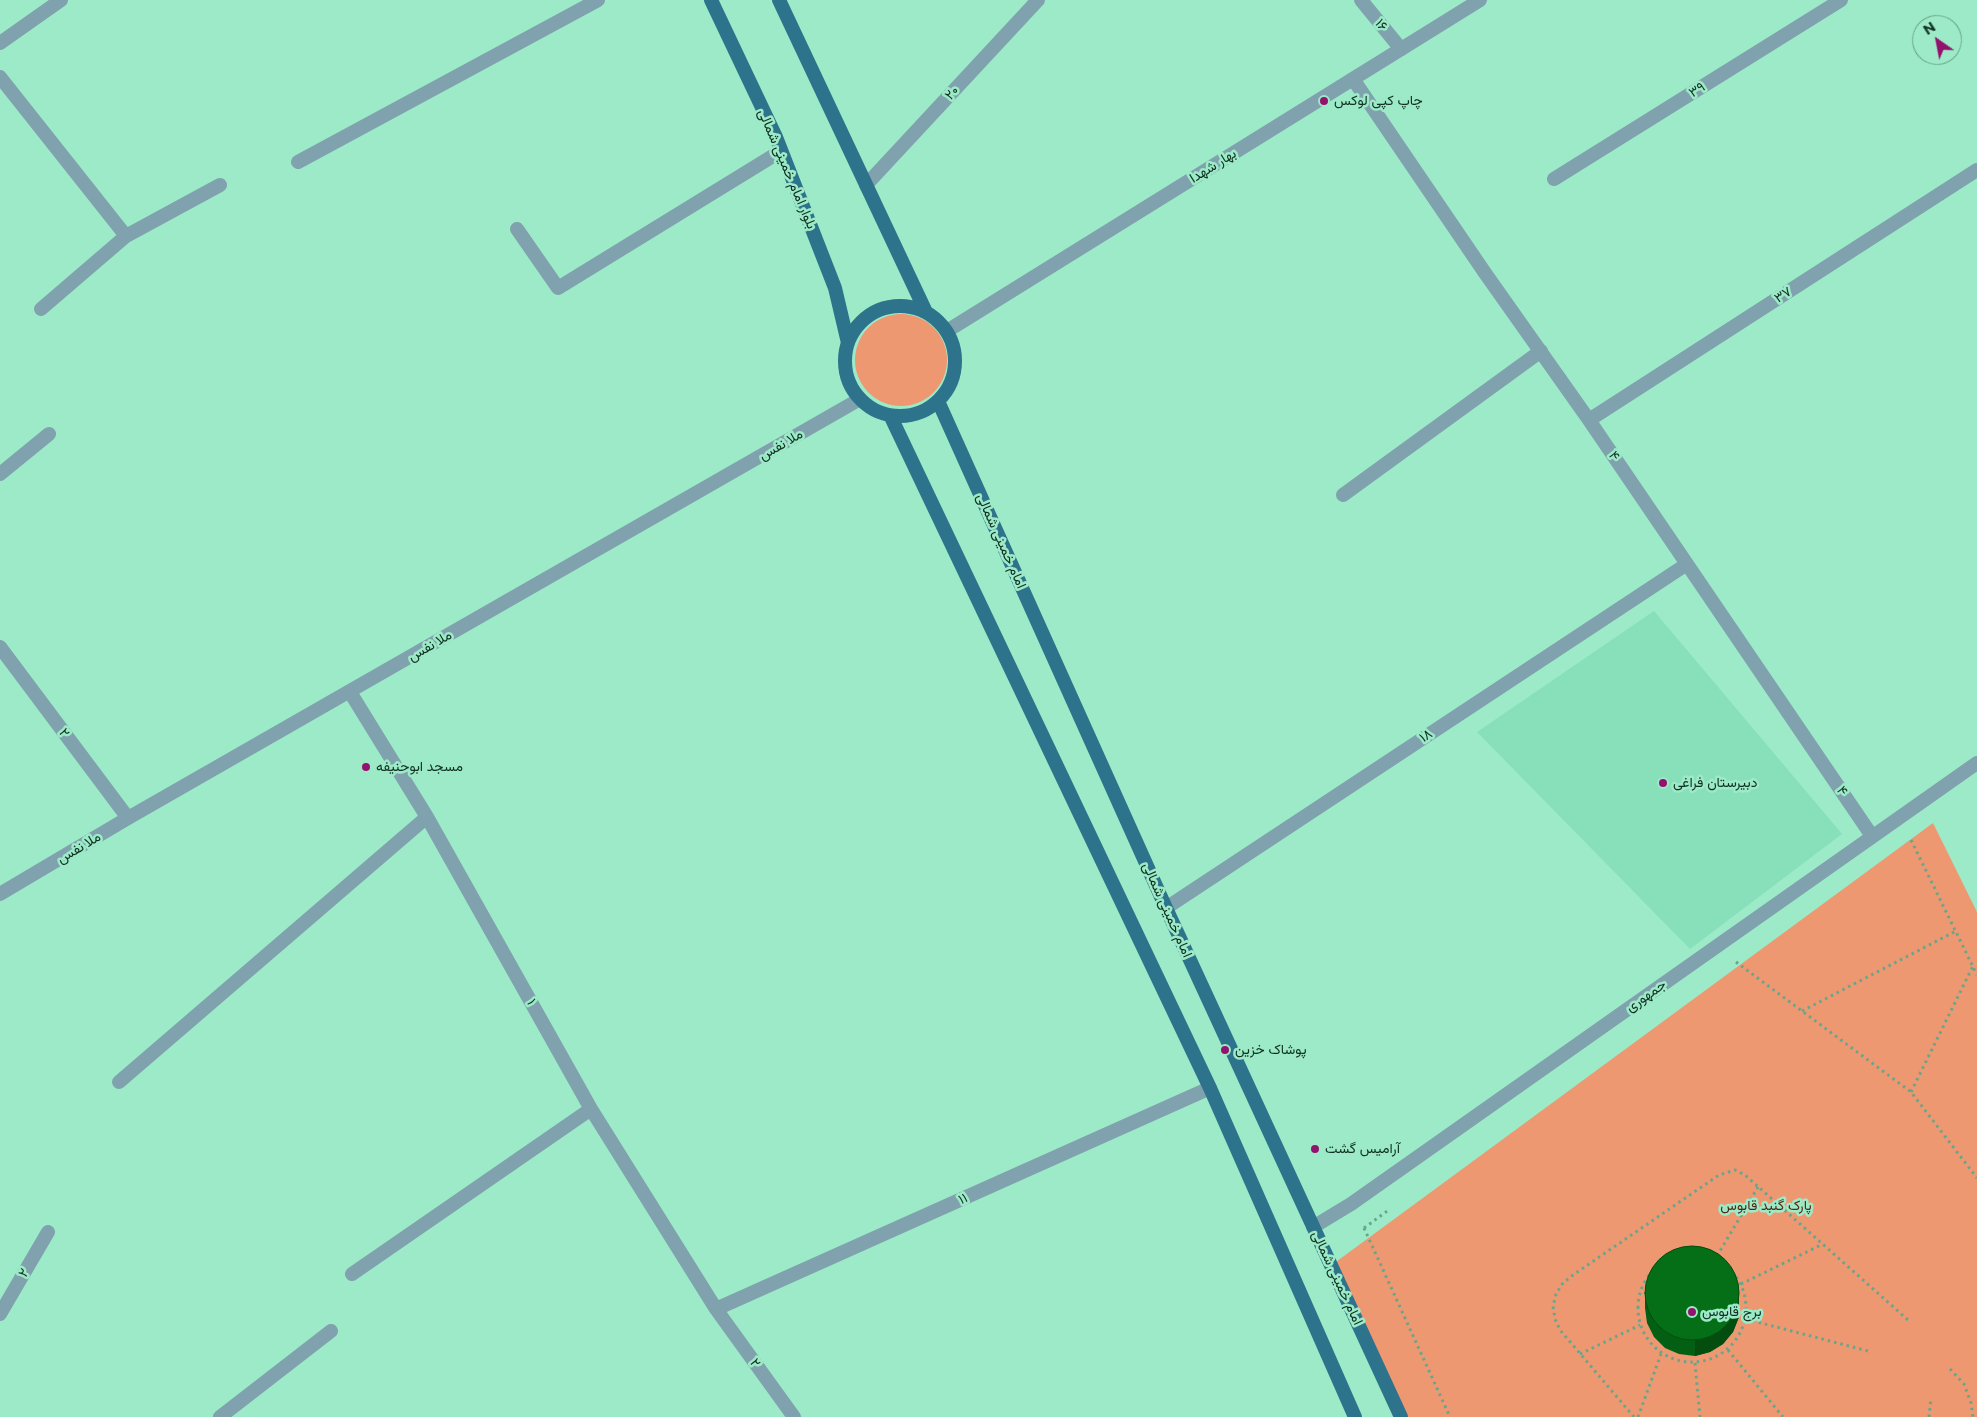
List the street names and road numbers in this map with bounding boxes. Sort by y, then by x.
street label: ۱۶ [1371,15,1391,35]
street label: ۳۹ [1686,79,1708,101]
street label: ۲۰ [941,82,963,104]
street label: بلوار امام خمینی شمالی [754,106,820,232]
street label: بهار شهدا [1187,145,1239,187]
street label: ۳۷ [1771,283,1795,307]
street label: ملا نفس [756,426,806,464]
street label: ۴ [1605,448,1623,464]
street label: امام خمینی شمالی [973,491,1029,591]
street label: ملا نفس [405,627,455,665]
street label: ۲ [55,725,73,741]
street label: ۱۸ [1416,726,1436,746]
street label: ۴ [1833,783,1851,799]
street label: ملا نفس [54,828,104,868]
street label: امام خمینی شمالی [1139,860,1195,960]
street label: جمهوری [1623,976,1669,1016]
street label: ۱ [523,996,539,1008]
street label: ۱۱ [956,1190,970,1208]
street label: امام خمینی شمالی [1308,1228,1366,1328]
street label: ۲ [15,1266,33,1280]
street label: ۲ [746,1355,764,1371]

